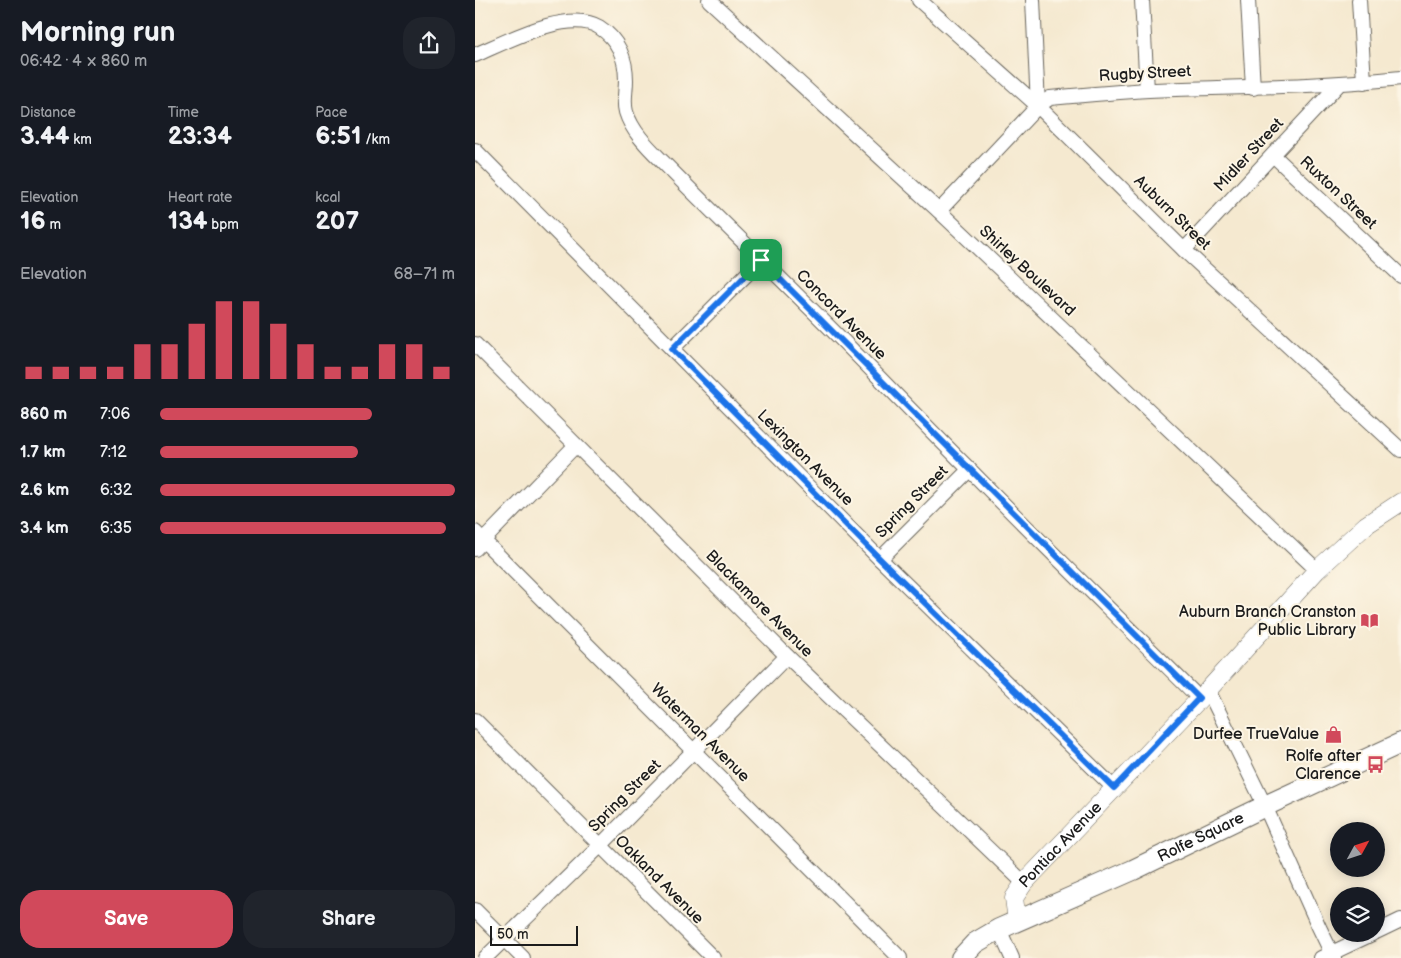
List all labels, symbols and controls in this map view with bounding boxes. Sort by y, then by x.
text: Morning run [20,16,175,49]
button: share [403,17,455,69]
text: 06:42 · 4 × 860 m [20,52,147,71]
street label: Rugby Street [1098,62,1192,86]
text: Distance [20,104,76,121]
text: Time [168,104,199,121]
text: Pace [315,104,347,121]
street label: Midler Street [1210,114,1288,196]
text: 3.44 [20,121,70,152]
text: 23:34 [168,121,232,152]
text: 6:51 [315,121,361,152]
text: km [70,131,92,148]
text: /km [361,131,390,148]
street label: Ruxton Street [1296,153,1380,234]
street label: Auburn Street [1130,172,1214,254]
text: Elevation [20,189,78,206]
text: Heart rate [168,189,232,206]
text: kcal [315,189,340,206]
text: 16 [20,206,46,237]
text: 134 [168,206,208,237]
text: 207 [315,206,359,237]
text: m [46,216,61,233]
text: bpm [208,216,239,233]
street label: Shirley Boulevard [975,222,1079,320]
pin [740,239,782,281]
icon: arrive [747,246,775,274]
text: Elevation [20,265,87,284]
text: 68–71 m [394,265,455,284]
street label: Concord Avenue [792,266,890,364]
text: 860 m [20,405,67,424]
text: 7:06 [100,405,130,424]
street label: Lexington Avenue [753,406,857,510]
text: 1.7 km [20,443,65,462]
text: 7:12 [100,443,127,462]
street label: Spring Street [872,462,952,542]
text: 2.6 km [20,481,69,500]
text: 6:32 [100,481,132,500]
text: 3.4 km [20,519,69,538]
text: 6:35 [100,519,132,538]
street label: Blackamore Avenue [701,546,817,662]
place label: Auburn Branch Cranston Public Library [1179,603,1357,640]
library icon: Auburn Branch Cranston Public Library [1360,611,1380,631]
street label: Waterman Avenue [647,680,754,787]
shop icon: Durfee TrueValue [1323,724,1343,744]
place label: Durfee TrueValue [1193,725,1320,744]
place label: Rolfe after Clarence [1285,747,1362,784]
bus stop icon: Rolfe after Clarence [1365,755,1385,775]
street label: Spring Street [585,756,665,836]
street label: Pontiac Avenue [1015,797,1106,892]
street label: Rolfe Square [1154,808,1248,866]
north arrow [1330,822,1385,878]
map controls [1330,822,1385,942]
street label: Oakland Avenue [611,832,708,929]
button: layers [1330,887,1385,942]
button: Save [20,890,233,948]
button: Share [243,890,455,948]
scale bar [490,923,577,946]
text: 50 m [497,926,529,943]

